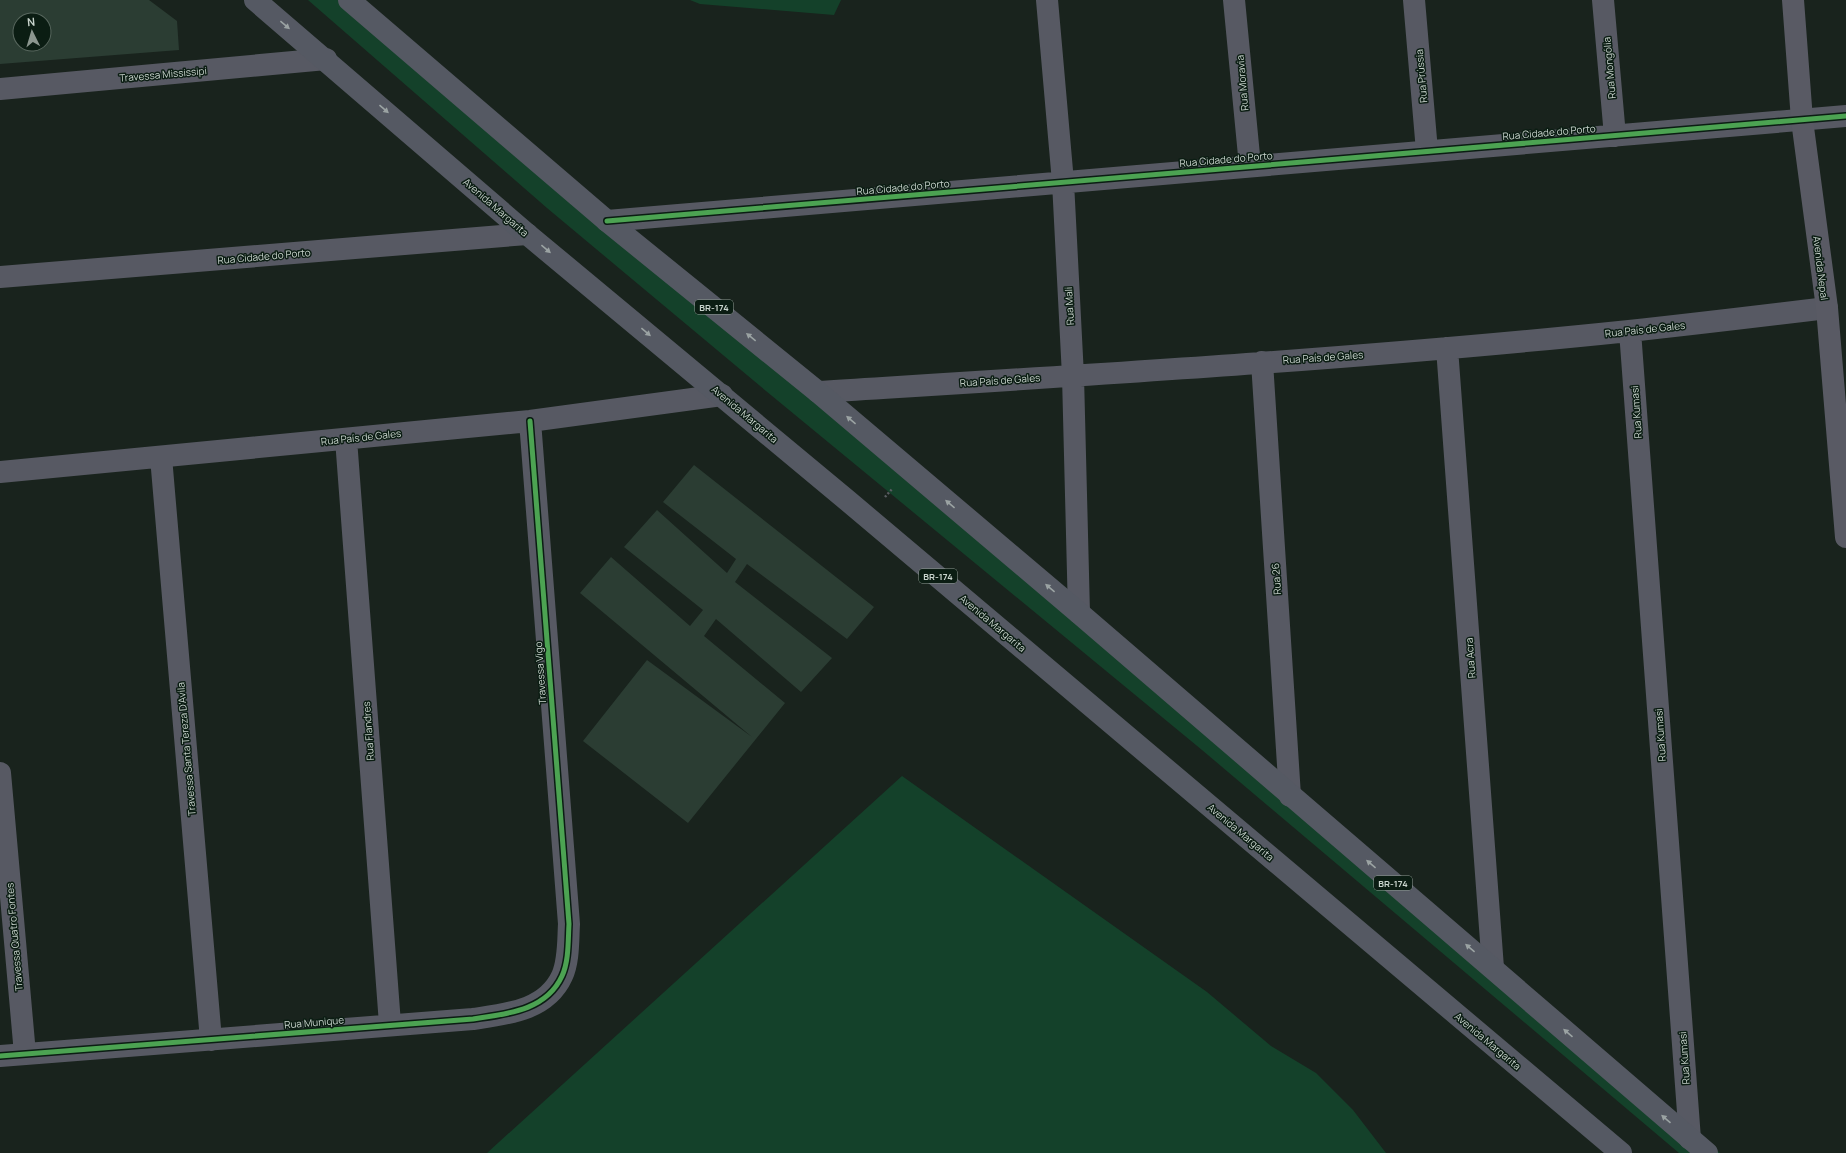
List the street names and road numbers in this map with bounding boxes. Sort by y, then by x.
street label: Rua Mongólia [1599,36,1619,100]
street label: Rua Prússia [1412,49,1430,103]
street label: Rua Moravia [1233,55,1251,111]
street label: Travessa Mississipi [119,63,207,85]
street label: Rua Cidade do Porto [1502,121,1596,143]
street label: Rua Cidade do Porto [1179,148,1273,170]
street label: Avenida Margarita [460,175,532,239]
street label: Rua Cidade do Porto [856,176,950,198]
street label: Avenida Nepal [1810,235,1832,301]
street label: Rua Cidade do Porto [217,245,311,267]
street label: Rua Mali [1061,286,1077,326]
road number: BR-174 [695,300,733,314]
street label: Rua País de Gales [1604,318,1686,340]
street label: Rua País de Gales [1282,347,1364,367]
street label: Rua País de Gales [959,370,1041,390]
street label: Avenida Margarita [709,382,781,446]
street label: Rua Kumasi [1627,385,1645,439]
street label: Rua País de Gales [320,426,402,448]
street label: Rua 26 [1268,563,1284,595]
road number: BR-174 [919,569,957,583]
street label: Avenida Margarita [957,591,1029,655]
street label: Rua Acra [1462,637,1478,679]
street label: Travessa Vigo [531,641,549,705]
street label: Travessa Santa Tereza D'Avila [173,682,199,816]
street label: Rua Flandres [359,701,377,761]
street label: Rua Kumasi [1651,708,1669,762]
street label: Avenida Margarita [1205,800,1277,864]
road number: BR-174 [1374,876,1412,890]
street label: Travessa Quatro Fontes [2,882,26,992]
street label: Avenida Margarita [1452,1009,1524,1073]
street label: Rua Munique [283,1012,345,1032]
street label: Rua Kumasi [1675,1031,1693,1085]

